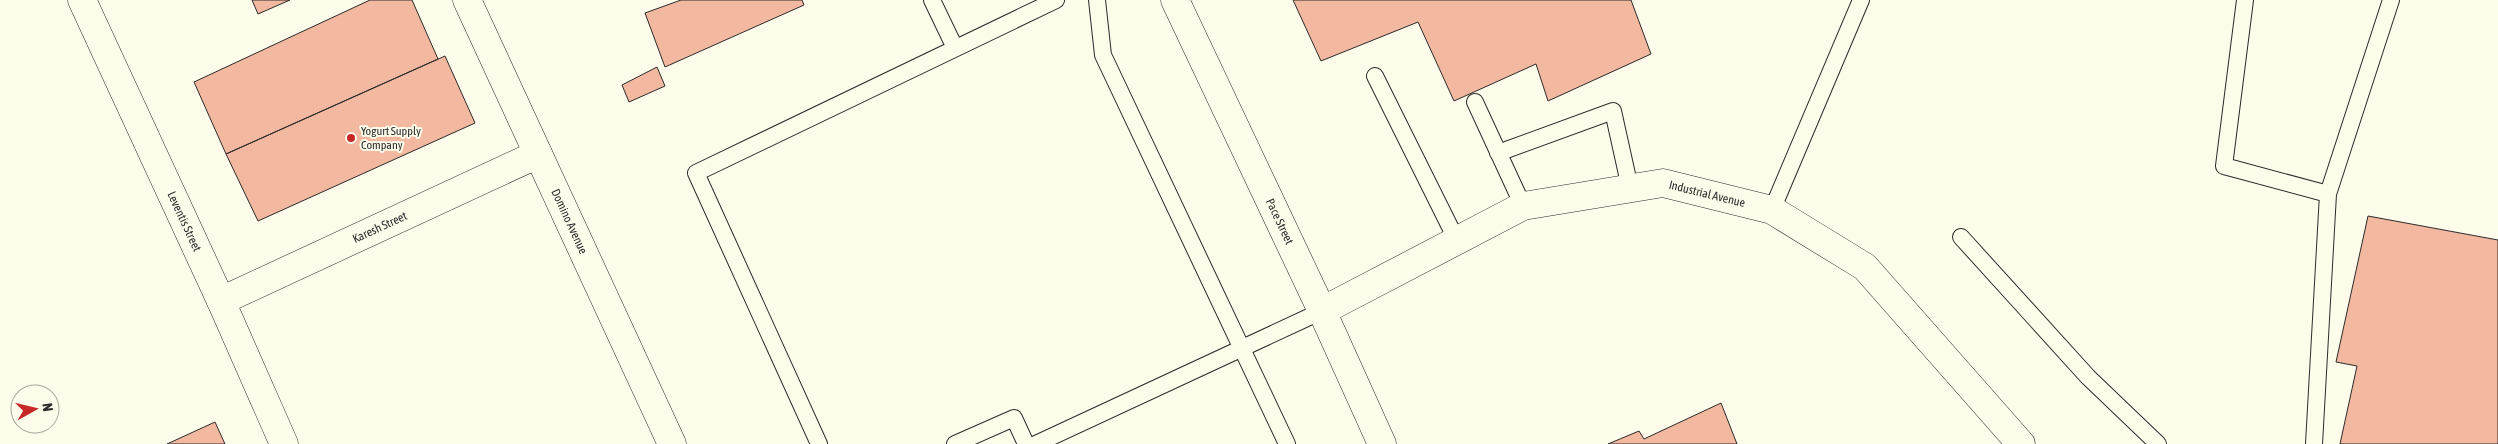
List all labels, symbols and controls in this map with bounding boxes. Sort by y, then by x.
place label: Yogurt Supply Company [361,124,421,152]
marker: Yogurt Supply Company [345,132,357,144]
street label: Industrial Avenue [1667,178,1747,210]
street label: Domino Avenue [548,187,590,256]
street label: Leventis Street [164,189,204,254]
street label: Pace Street [1263,196,1297,247]
street label: Karesh Street [350,209,410,246]
north arrow [10,384,60,434]
text: N [39,402,56,412]

